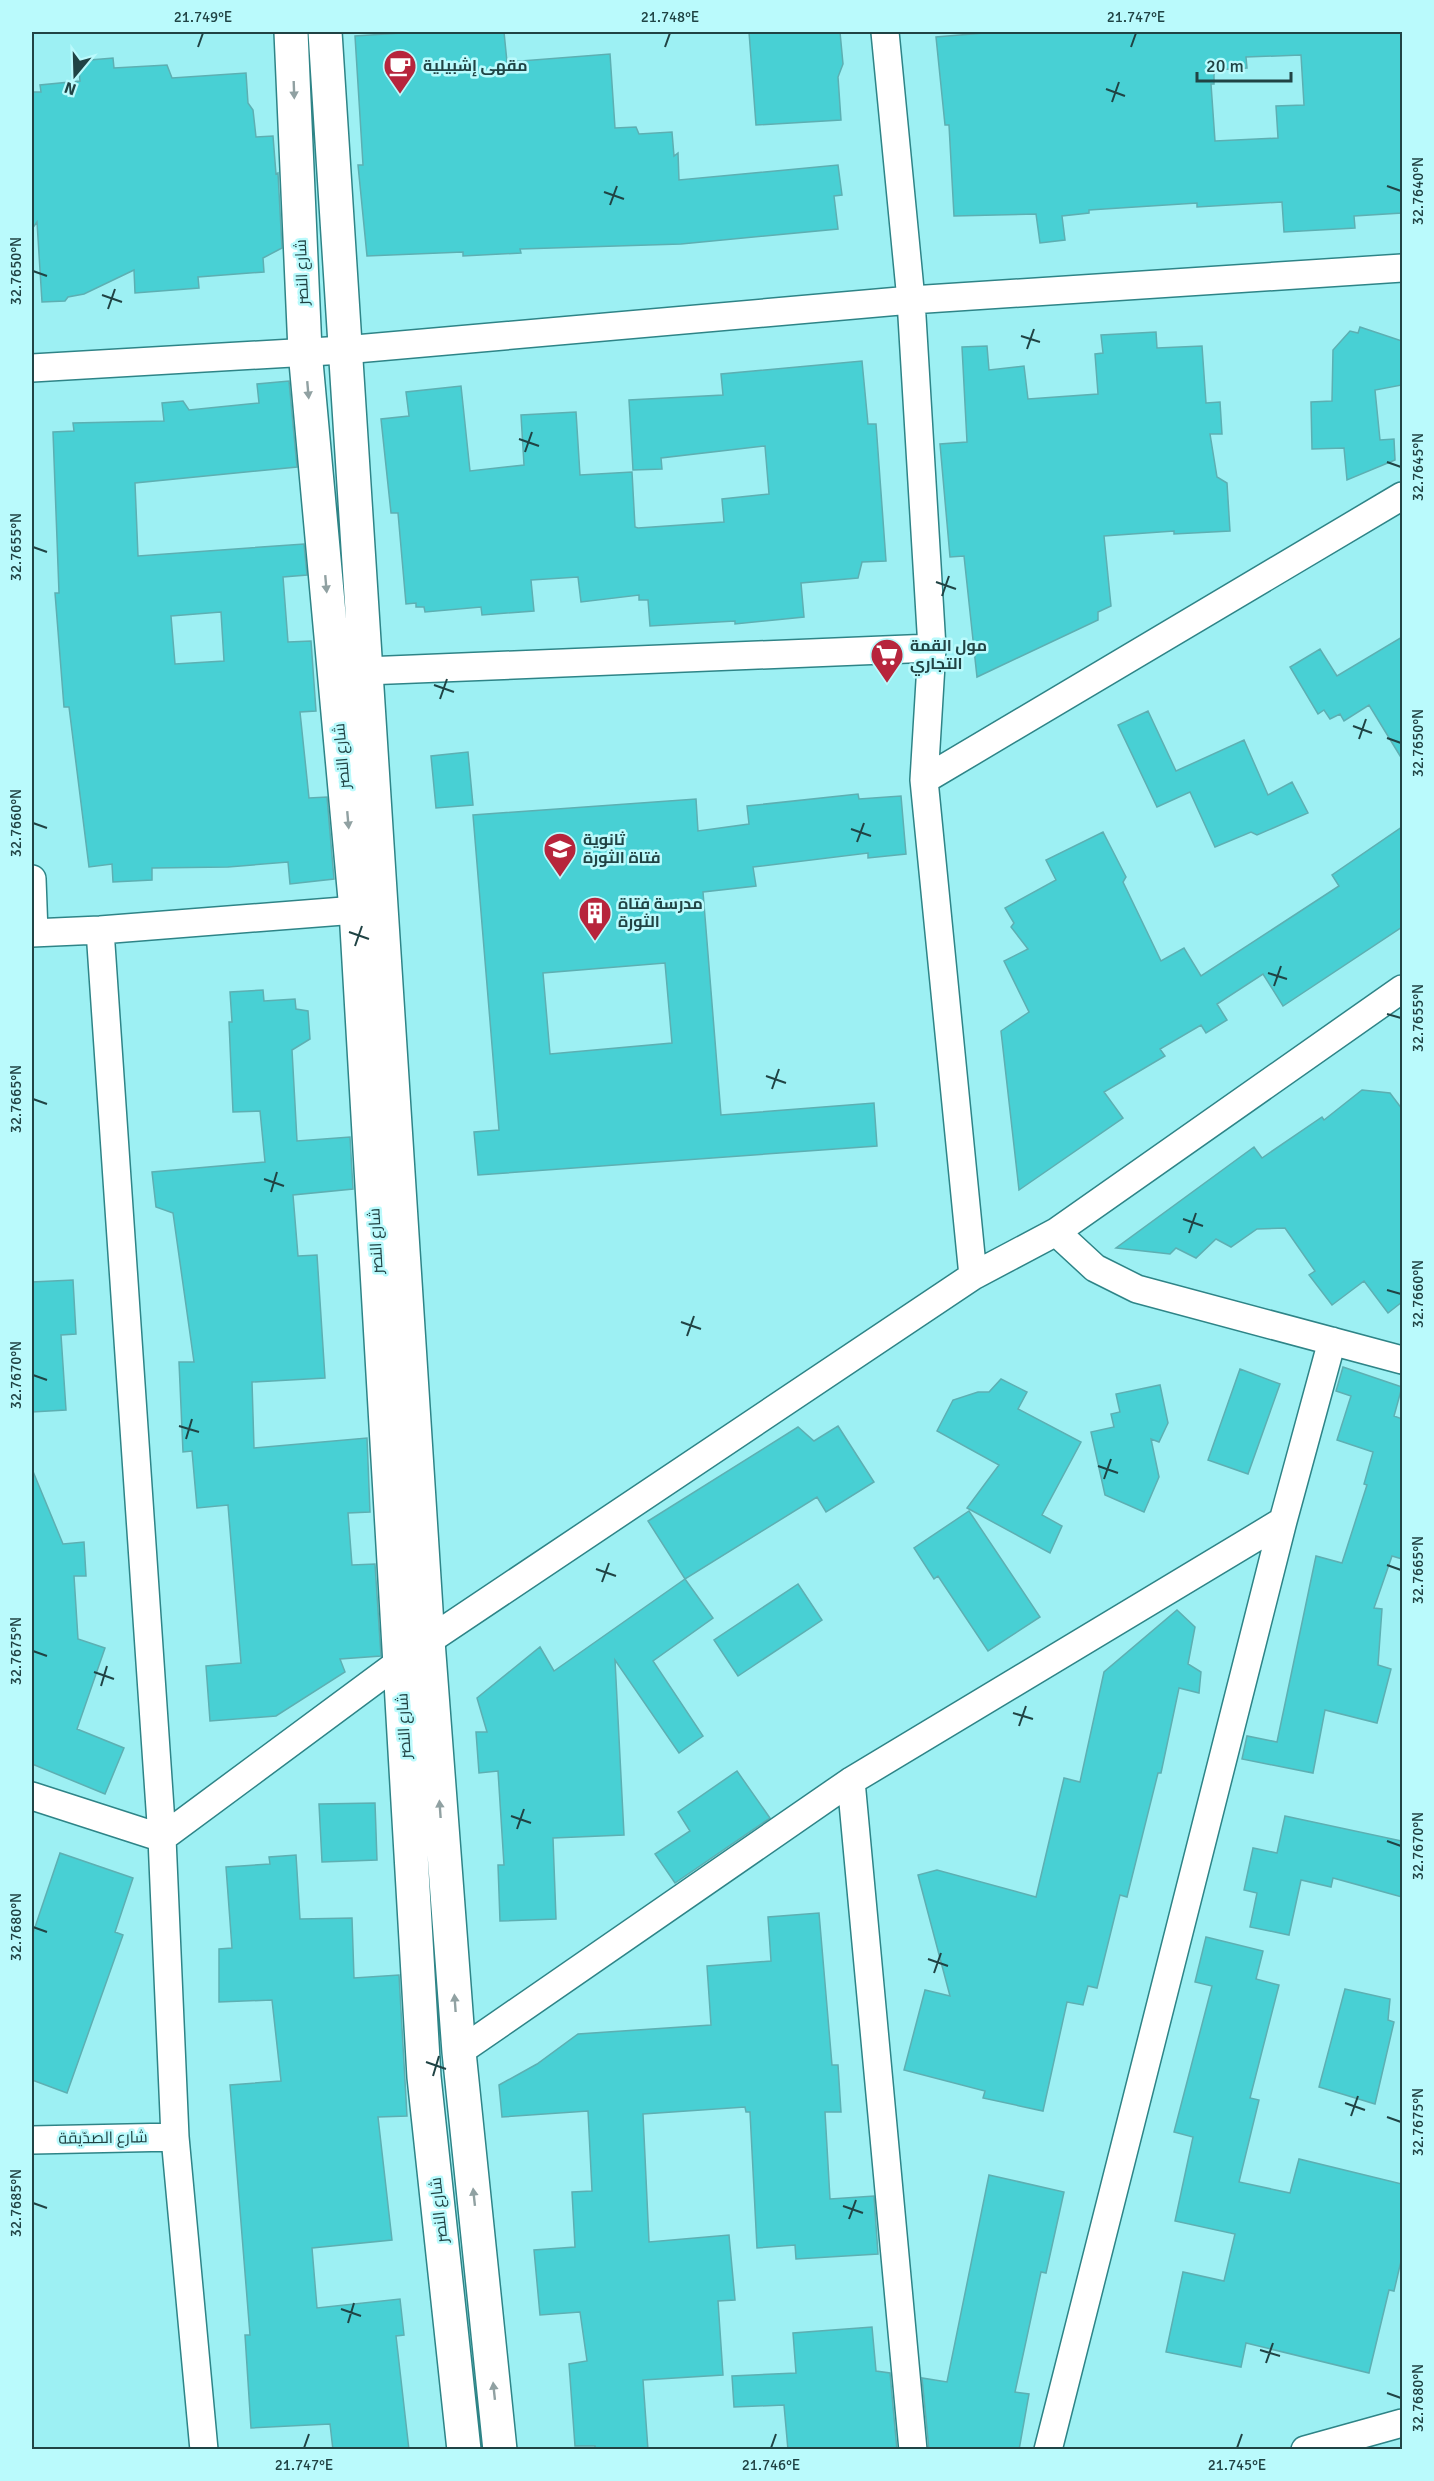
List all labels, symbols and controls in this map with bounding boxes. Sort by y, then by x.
text: 21.749°E [174,8,232,26]
text: 21.748°E [641,8,699,26]
text: 21.747°E [1107,8,1165,26]
north arrow [45,45,105,105]
scale bar [1197,45,1292,83]
cafe icon: مقهى إشبيلية [382,48,418,95]
text: 20 m [1206,55,1244,77]
place label: مقهى إشبيلية [423,56,528,77]
text: N [62,77,79,100]
one-way arrow [289,80,298,99]
text: 32.7640°N [1409,157,1427,225]
text: 32.7650°N [7,237,25,305]
street label: شارع النصر [291,239,314,306]
one-way arrow [304,380,313,399]
text: 32.7645°N [1409,433,1427,501]
text: 32.7655°N [7,513,25,581]
one-way arrow [321,574,331,593]
place label: مول القمة التجاري [910,636,987,676]
supermarket icon: مول القمة التجاري [869,637,905,684]
text: 32.7650°N [1409,709,1427,777]
street label: شارع النصر [329,722,356,791]
text: 32.7660°N [7,789,25,857]
one-way arrow [343,810,353,829]
place label: ثانوية فتاة الثورة [583,830,661,868]
school or university icon: ثانوية فتاة الثورة [542,831,578,878]
place label: مدرسة فتاة الثورة [618,894,703,932]
building icon: مدرسة فتاة الثورة [577,895,613,942]
text: 32.7655°N [1409,984,1427,1052]
text: 32.7665°N [7,1065,25,1133]
street label: شارع النصر [364,1208,389,1275]
text: 32.7660°N [1409,1260,1427,1328]
text: 32.7670°N [7,1341,25,1409]
text: 32.7665°N [1409,1536,1427,1604]
text: 32.7675°N [7,1617,25,1685]
street label: شارع النصر [392,1693,417,1760]
one-way arrow [436,1799,445,1818]
text: 32.7670°N [1409,1812,1427,1880]
text: 32.7680°N [7,1893,25,1961]
one-way arrow [450,1994,460,2013]
text: 32.7675°N [1409,2088,1427,2156]
street label: شارع الصدّيقة [58,2127,148,2150]
text: 32.7685°N [7,2169,25,2237]
street label: شارع النصر [426,2176,453,2245]
one-way arrow [469,2188,479,2207]
text: 32.7680°N [1409,2364,1427,2432]
one-way arrow [489,2382,499,2401]
text: 21.747°E [275,2456,333,2474]
text: 21.746°E [742,2456,800,2474]
text: 21.745°E [1208,2456,1266,2474]

